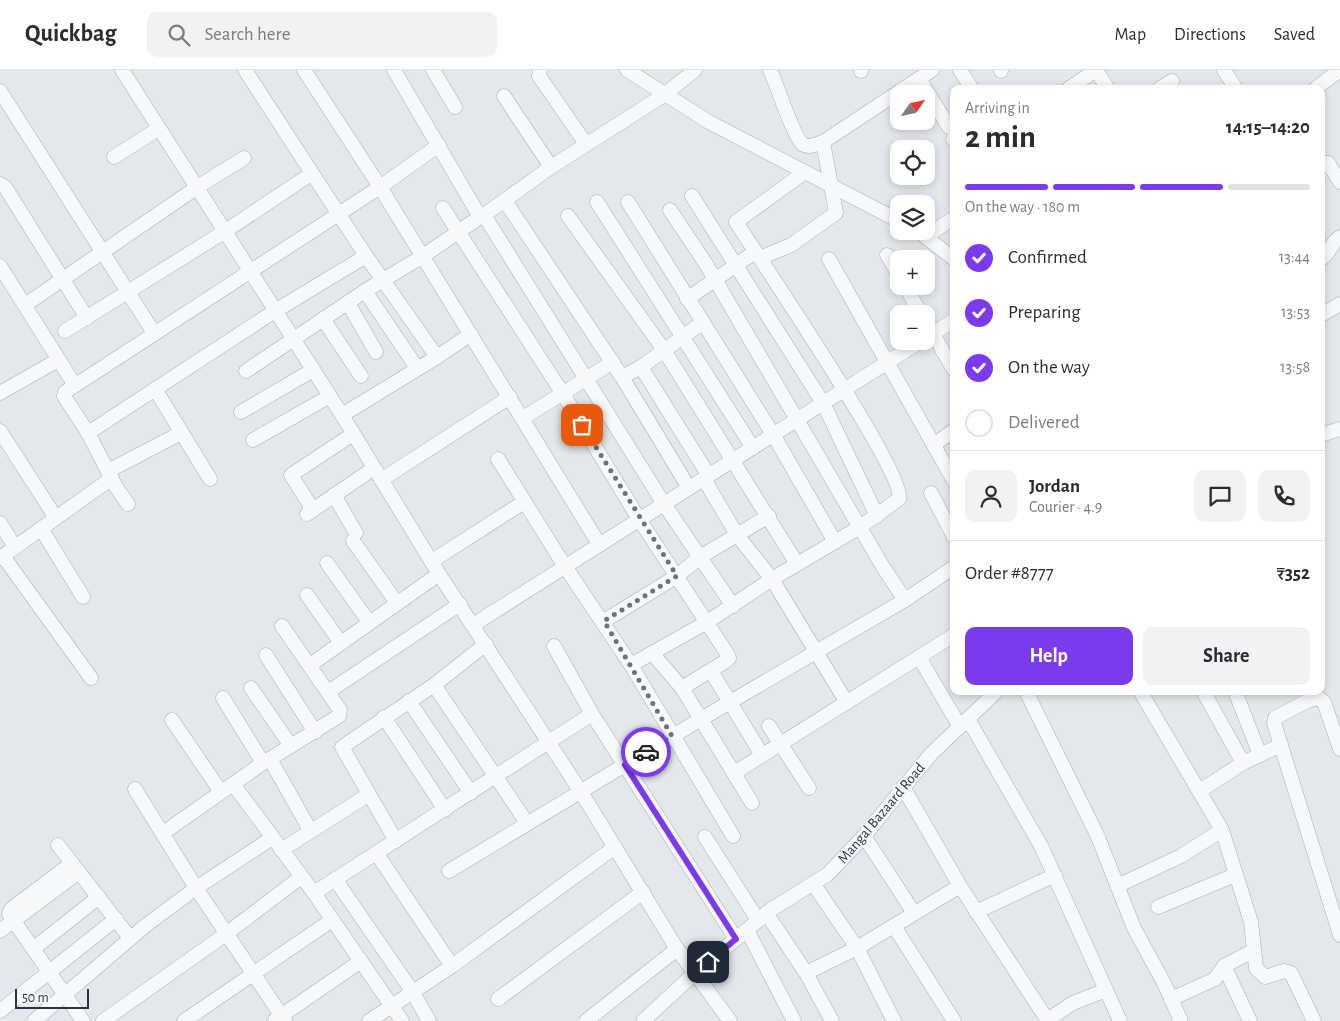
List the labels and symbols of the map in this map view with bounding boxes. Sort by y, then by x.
north arrow [890,85,935,130]
pin [561,404,603,446]
courier [621,727,671,777]
street label: Mangal Bazaard Road [835,760,928,866]
pin [687,941,729,983]
scale bar [15,986,89,1009]

